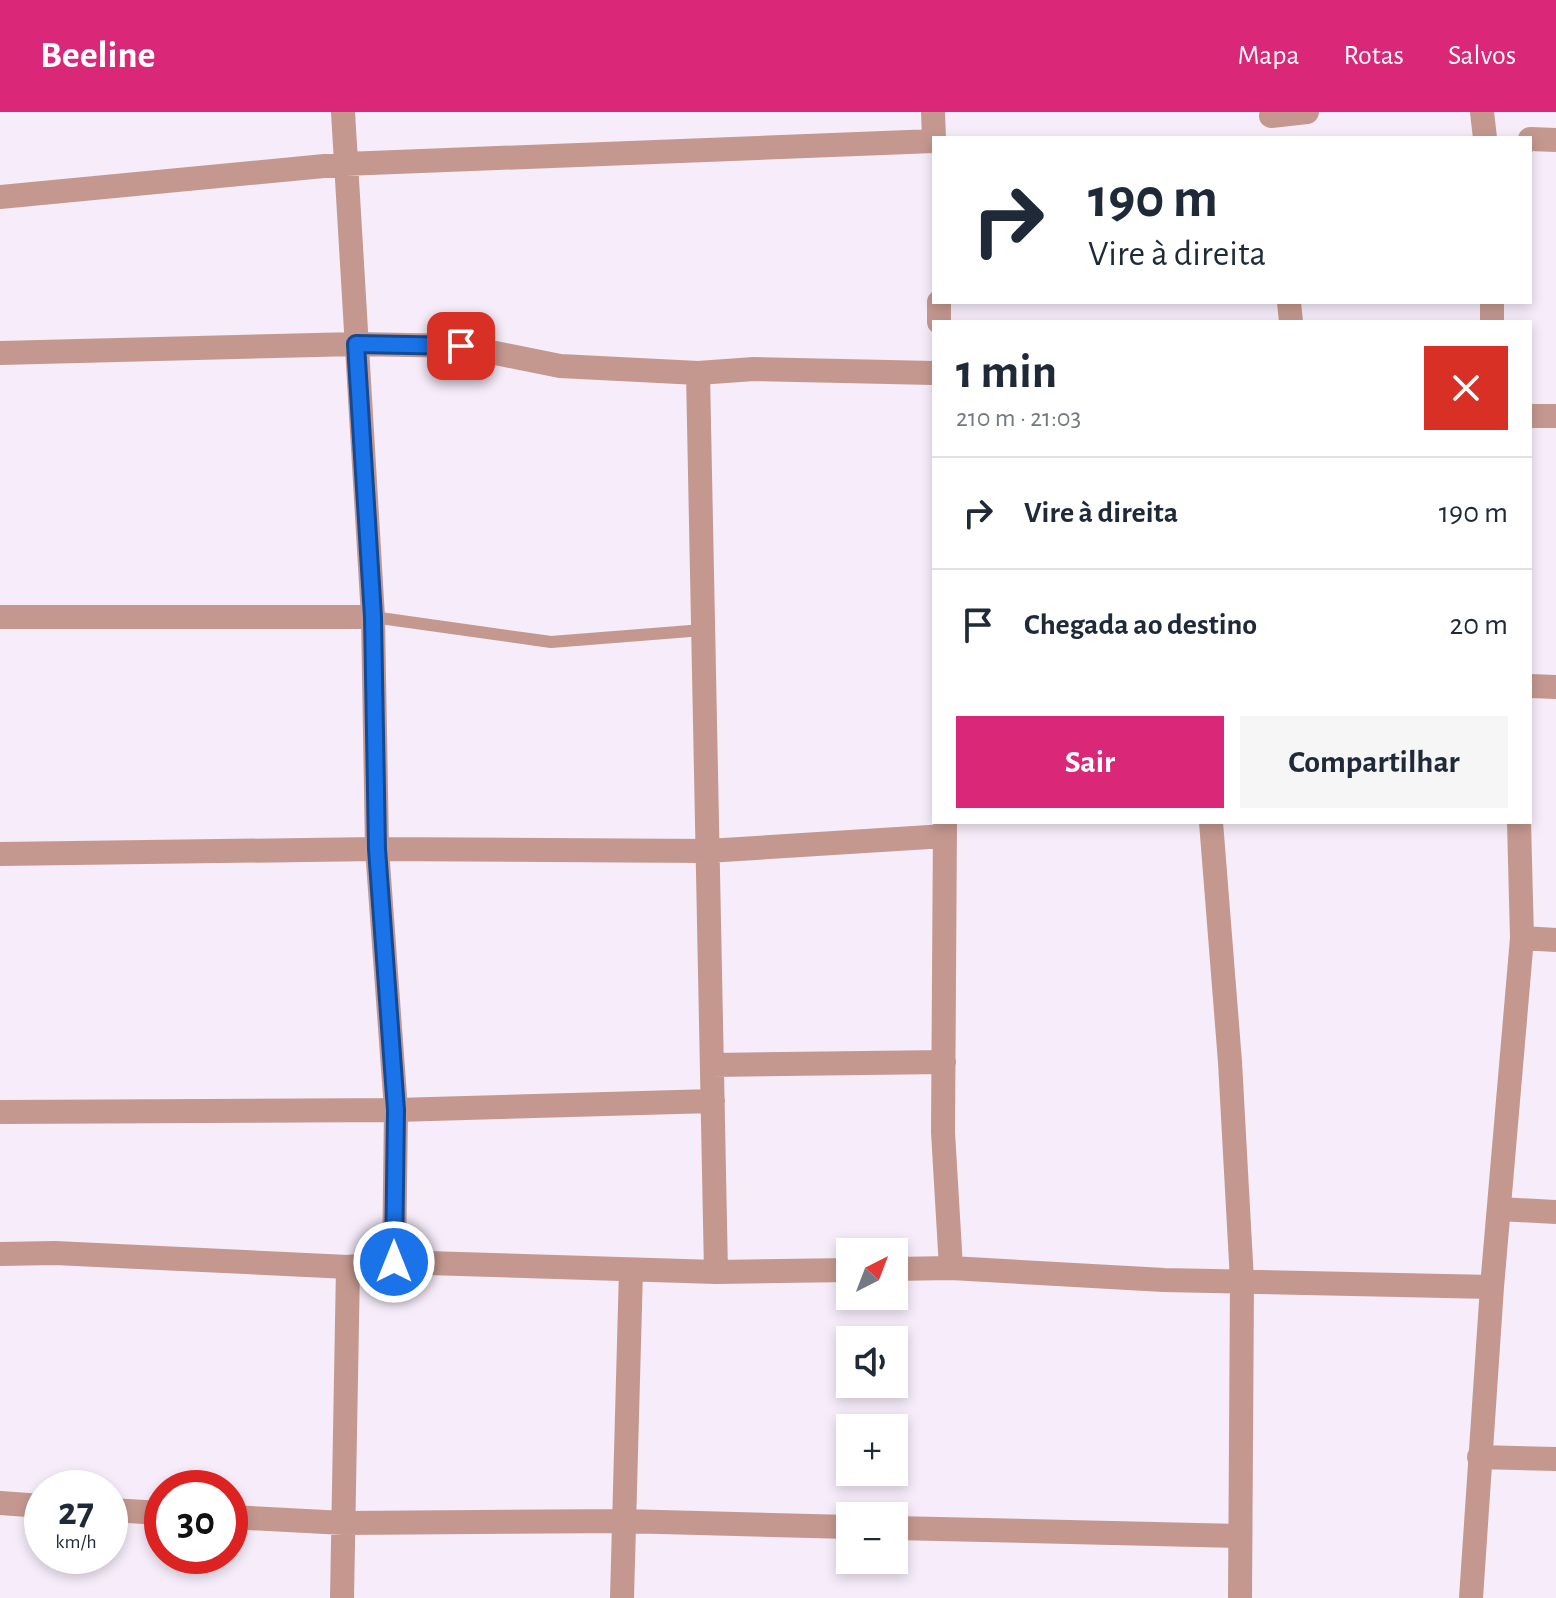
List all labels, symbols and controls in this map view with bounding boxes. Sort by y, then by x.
text: Beeline [40,37,155,75]
text: Mapa [1238,42,1299,70]
text: Rotas [1343,42,1404,70]
text: Salvos [1448,42,1516,70]
icon: right [956,168,1060,272]
text: 190 m [1088,171,1218,227]
text: Vire à direita [1088,236,1266,272]
pin [427,312,495,380]
icon: arrive [439,324,483,368]
button: close [1424,346,1508,430]
text: 1 min [956,349,1057,397]
text: 210 m · 21:03 [956,405,1081,431]
icon: right [956,491,1000,535]
text: Vire à direita [1024,498,1178,528]
text: 190 m [1439,498,1508,528]
icon: arrive [956,603,1000,647]
text: Chegada ao destino [1024,610,1257,640]
text: 20 m [1450,610,1508,640]
button: Sair [956,716,1224,808]
button: Compartilhar [1240,716,1508,808]
position arrow [352,1220,436,1304]
north arrow [836,1238,908,1310]
map controls [836,1238,908,1574]
button: sound [836,1326,908,1398]
button: + [836,1414,908,1486]
speed limit sign: 30 [144,1470,248,1574]
text: 27 [58,1492,94,1532]
button: − [836,1502,908,1574]
text: km/h [55,1532,97,1552]

